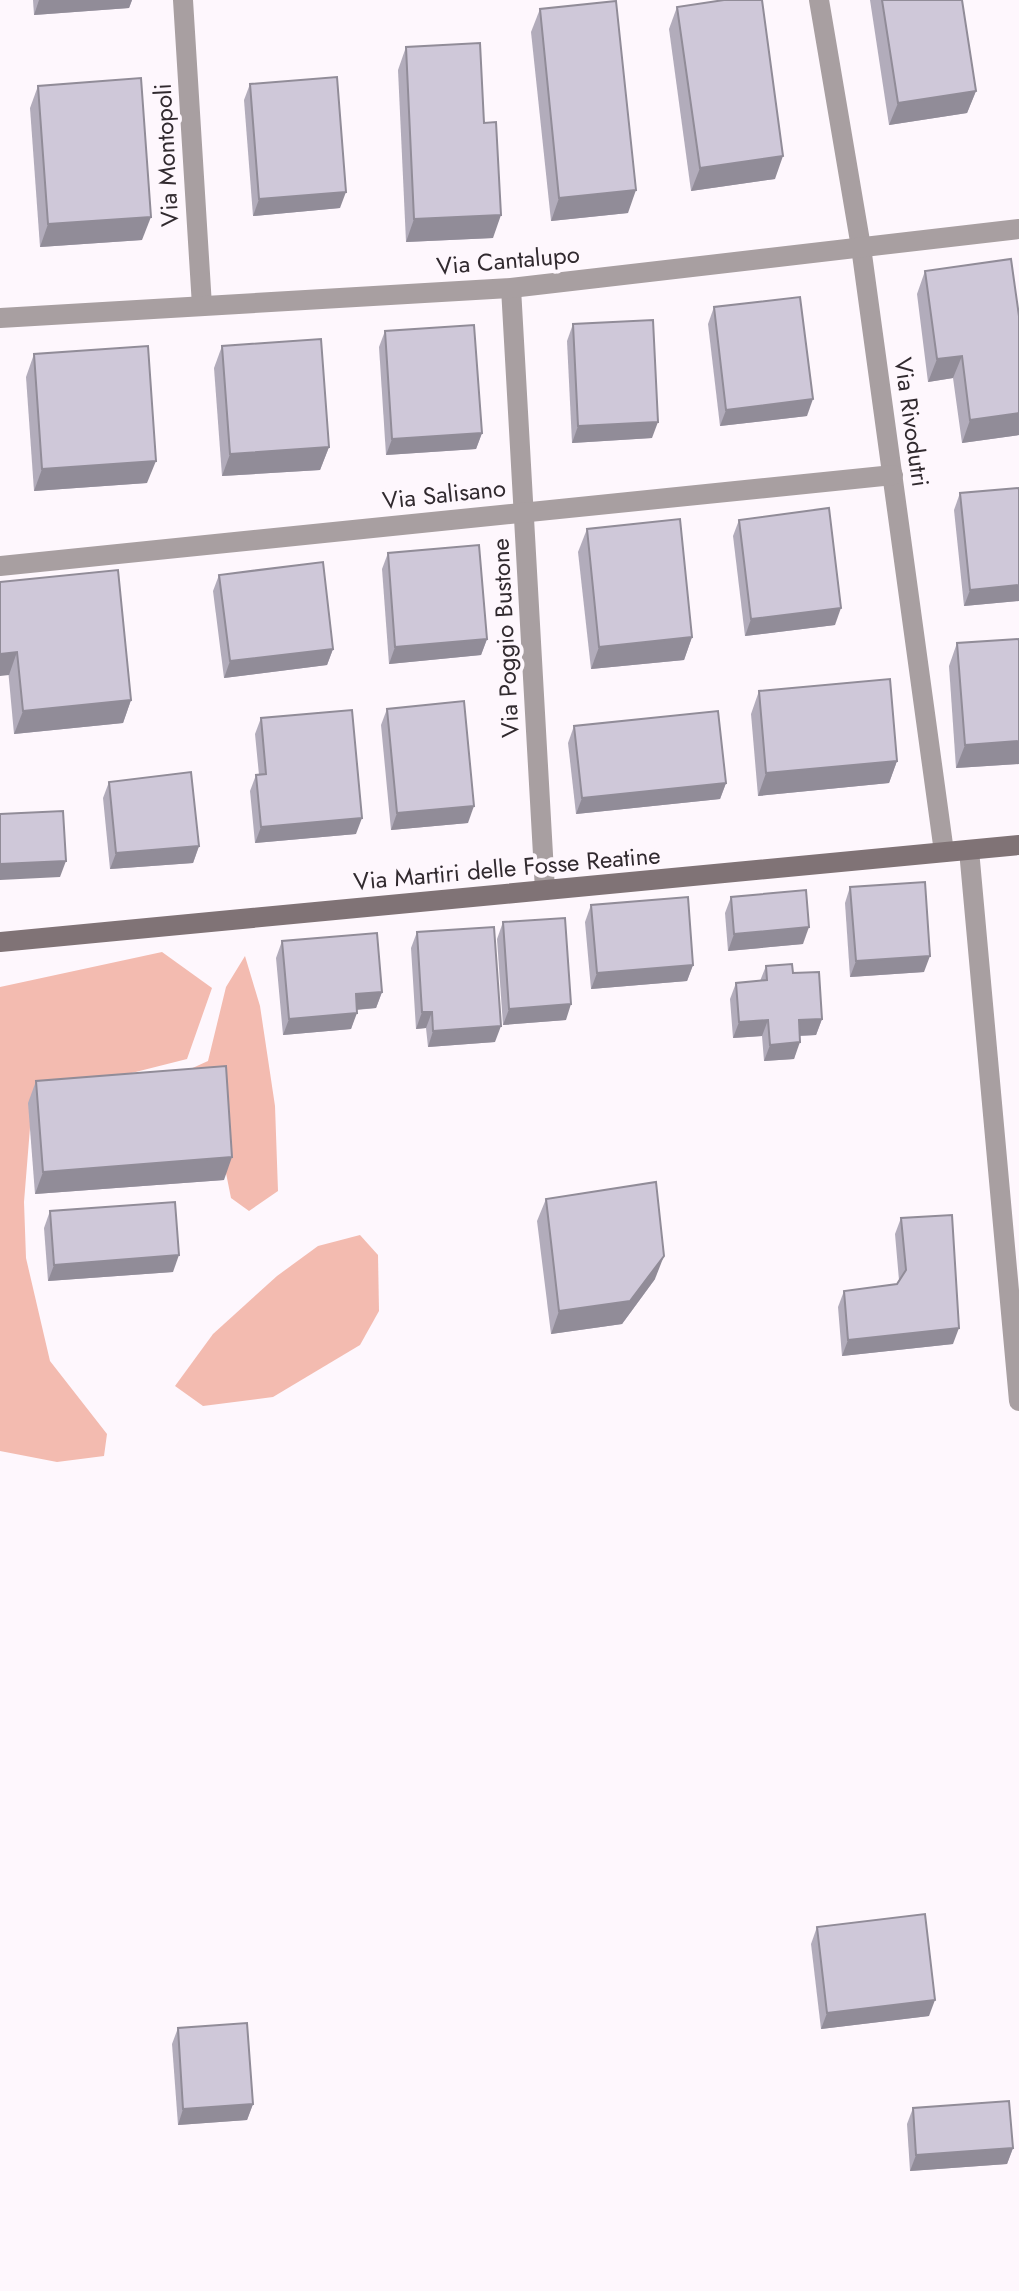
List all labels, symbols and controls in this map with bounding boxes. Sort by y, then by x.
street label: Via Montopoli [145,82,187,228]
street label: Via Cantalupo [435,236,581,284]
street label: Via Rivodutri [886,355,938,489]
street label: Via Salisano [380,470,508,518]
street label: Via Poggio Bustone [482,537,528,739]
street label: Via Martiri delle Fosse Reatine [352,837,662,899]

